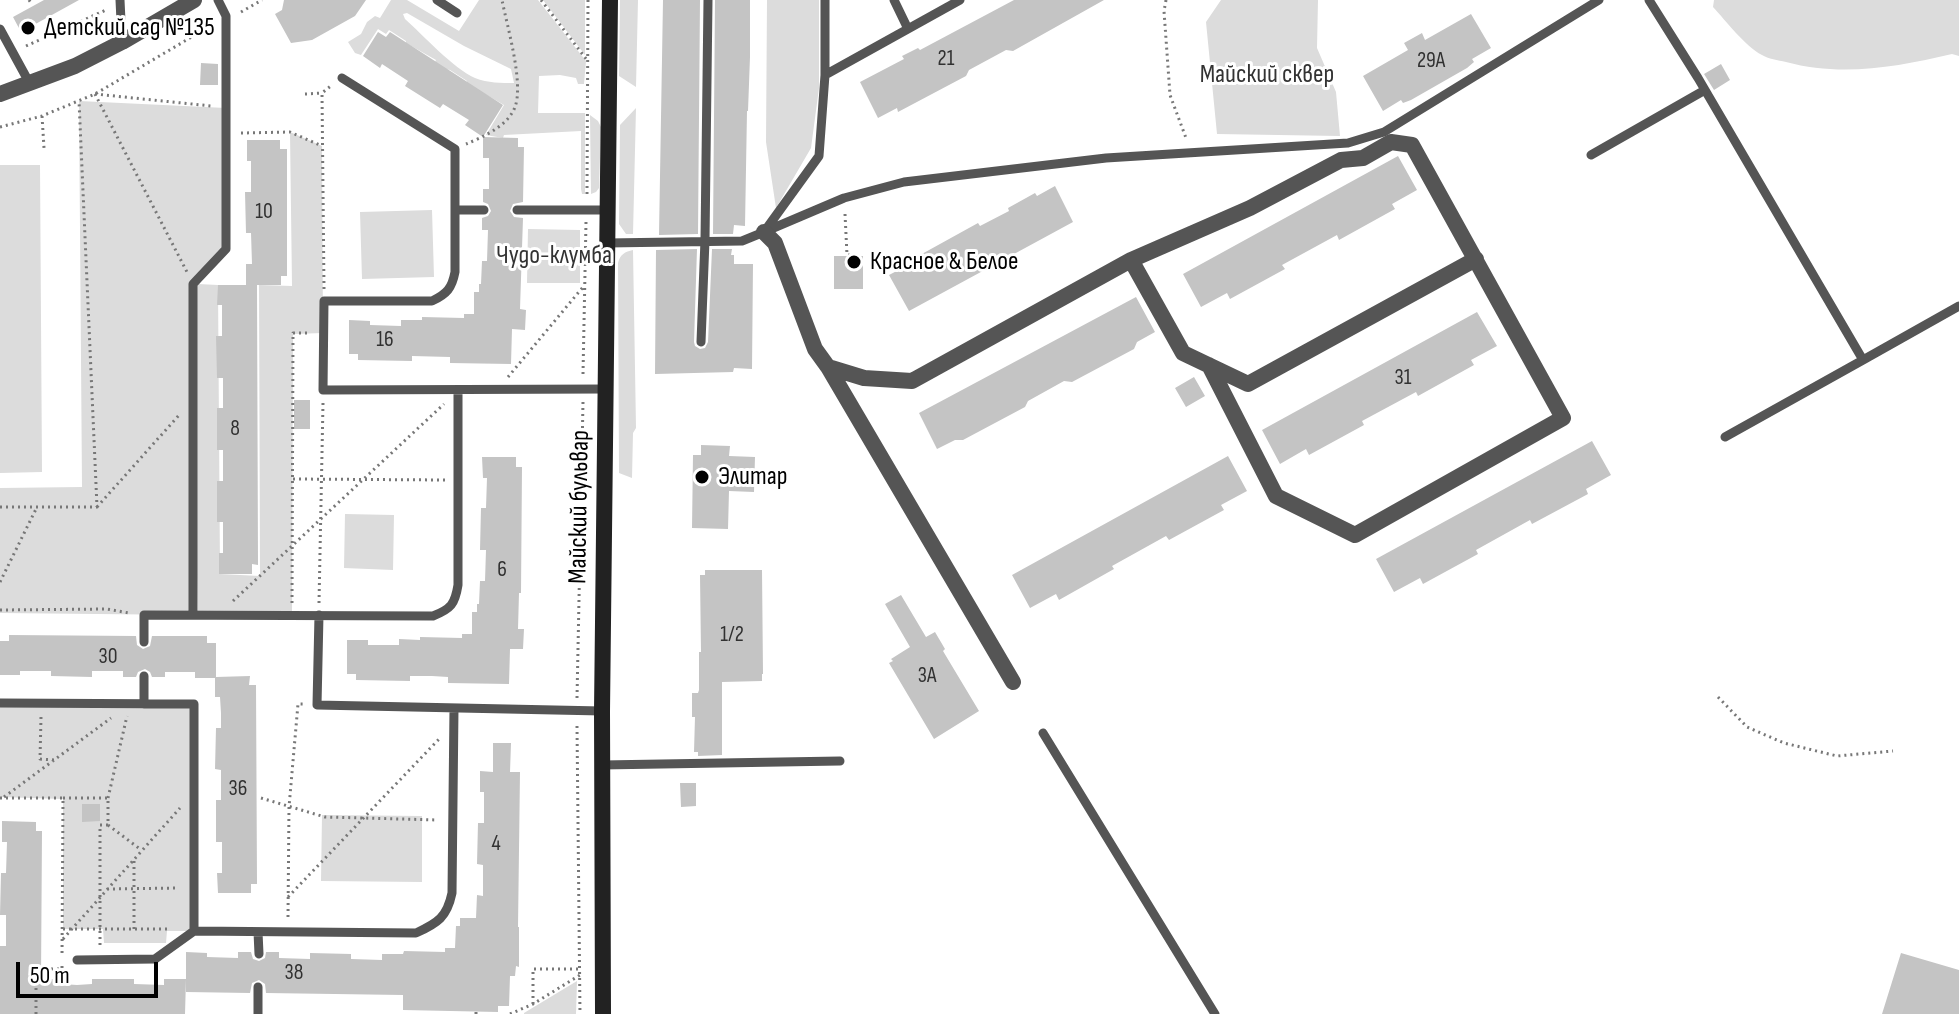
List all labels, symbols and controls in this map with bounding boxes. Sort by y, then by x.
place label: Детский сад №135 [44,12,215,44]
marker: Детский сад №135 [19,19,37,37]
house number: 21 [938,46,954,72]
house number: 29А [1417,48,1445,74]
park label: Майский сквер [1200,59,1334,91]
house number: 10 [255,199,273,225]
park label: Чудо-клумба [496,240,612,272]
place label: Красное & Белое [870,246,1018,278]
marker: Красное & Белое [845,253,863,271]
house number: 16 [376,327,394,353]
house number: 31 [1395,365,1411,391]
house number: 8 [230,416,240,442]
street label: Майский бульвар [563,430,597,584]
place label: Элитар [718,461,787,493]
marker: Элитар [693,468,711,486]
house number: 6 [497,557,507,583]
house number: 1/2 [720,622,744,648]
house number: 30 [98,644,118,670]
house number: 3А [918,663,936,689]
house number: 36 [229,776,247,802]
house number: 4 [491,831,501,857]
scale bar [20,946,162,996]
house number: 38 [285,960,303,986]
text: 50 m [30,961,70,990]

